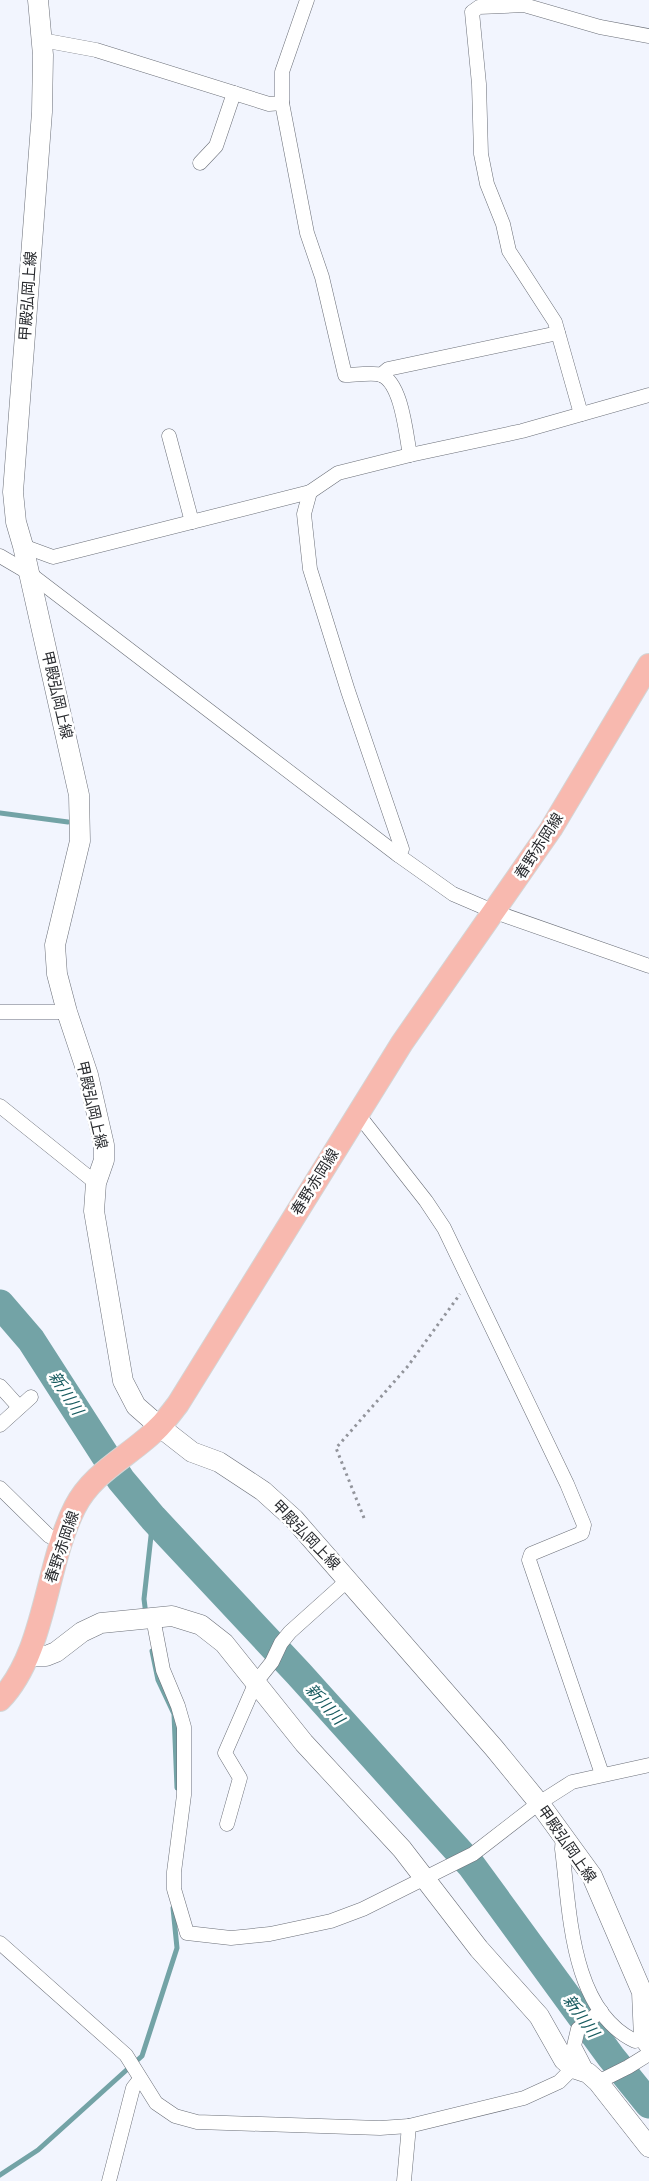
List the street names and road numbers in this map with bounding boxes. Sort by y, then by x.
street label: 甲殿弘岡上線 [16,250,40,342]
street label: 甲殿弘岡上線 [38,649,76,741]
street label: 春野赤岡線 [511,810,567,882]
street label: 甲殿弘岡上線 [73,1059,111,1151]
street label: 春野赤岡線 [287,1145,343,1219]
street label: 甲殿弘岡上線 [268,1496,344,1574]
street label: 春野赤岡線 [41,1509,83,1585]
street label: 甲殿弘岡上線 [534,1802,600,1886]

